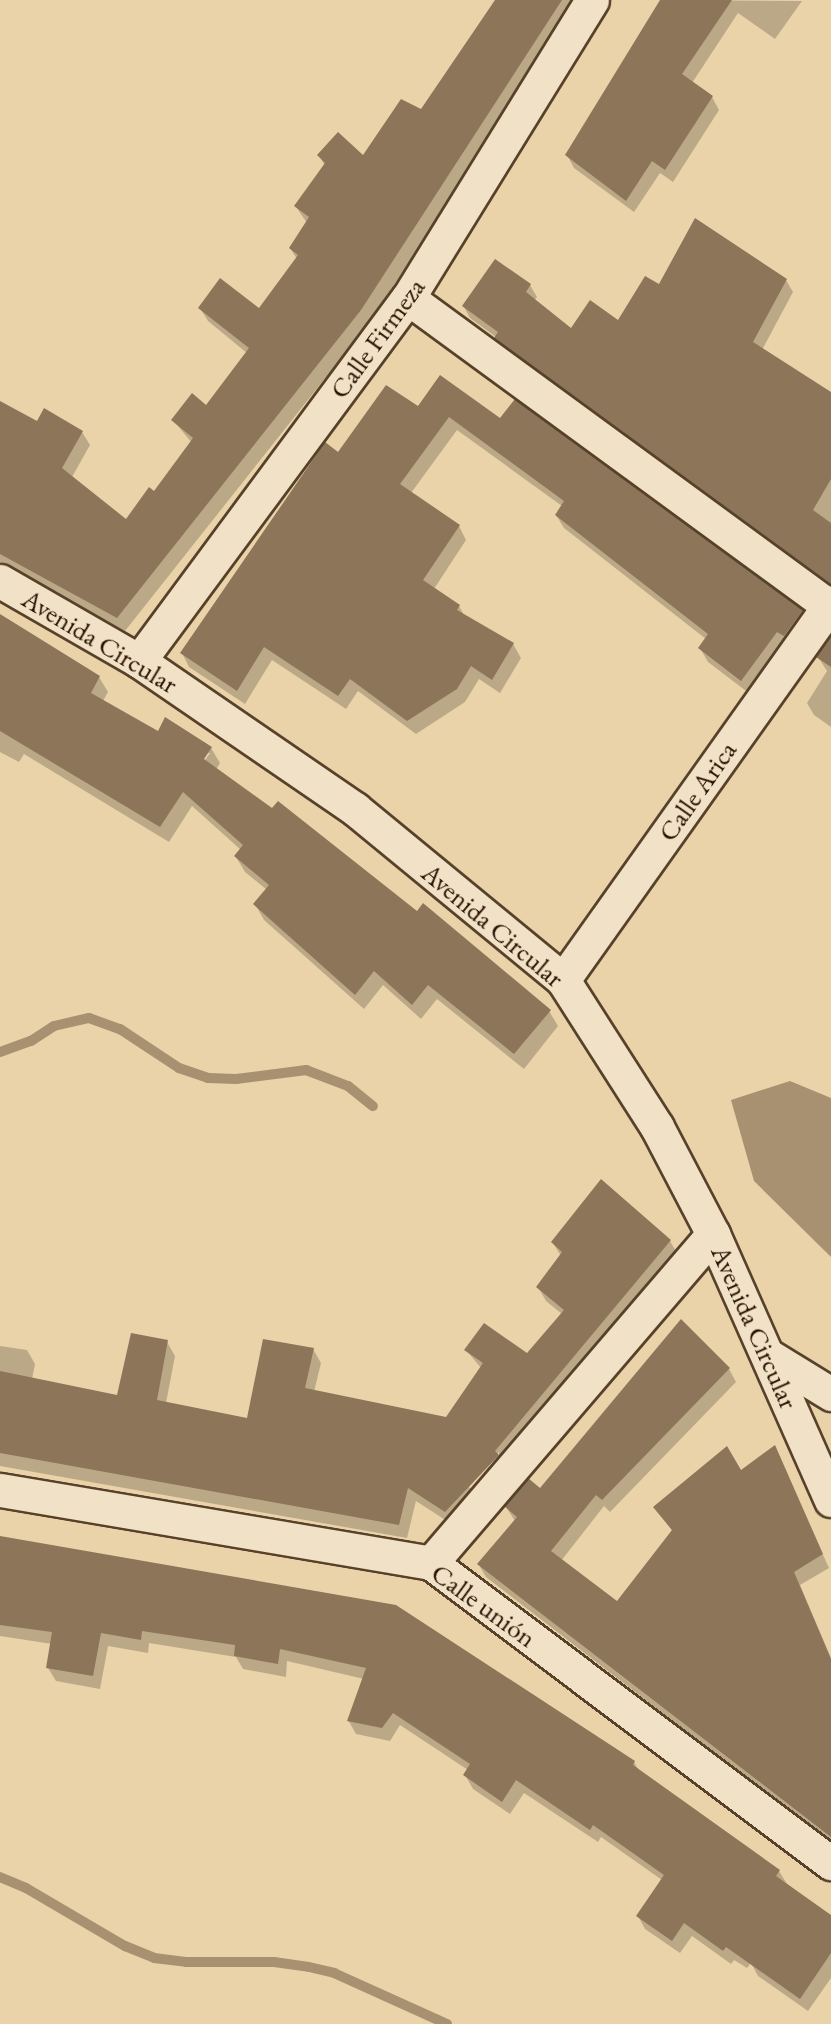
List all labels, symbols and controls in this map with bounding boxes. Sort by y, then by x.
street label: Calle Firmeza [323,272,431,404]
street label: Avenida Circular [16,582,184,700]
street label: Calle Arica [651,735,743,847]
street label: Avenida Circular [415,856,571,994]
street label: Avenida Circular [705,1240,805,1414]
street label: Calle unión [425,1556,543,1654]

